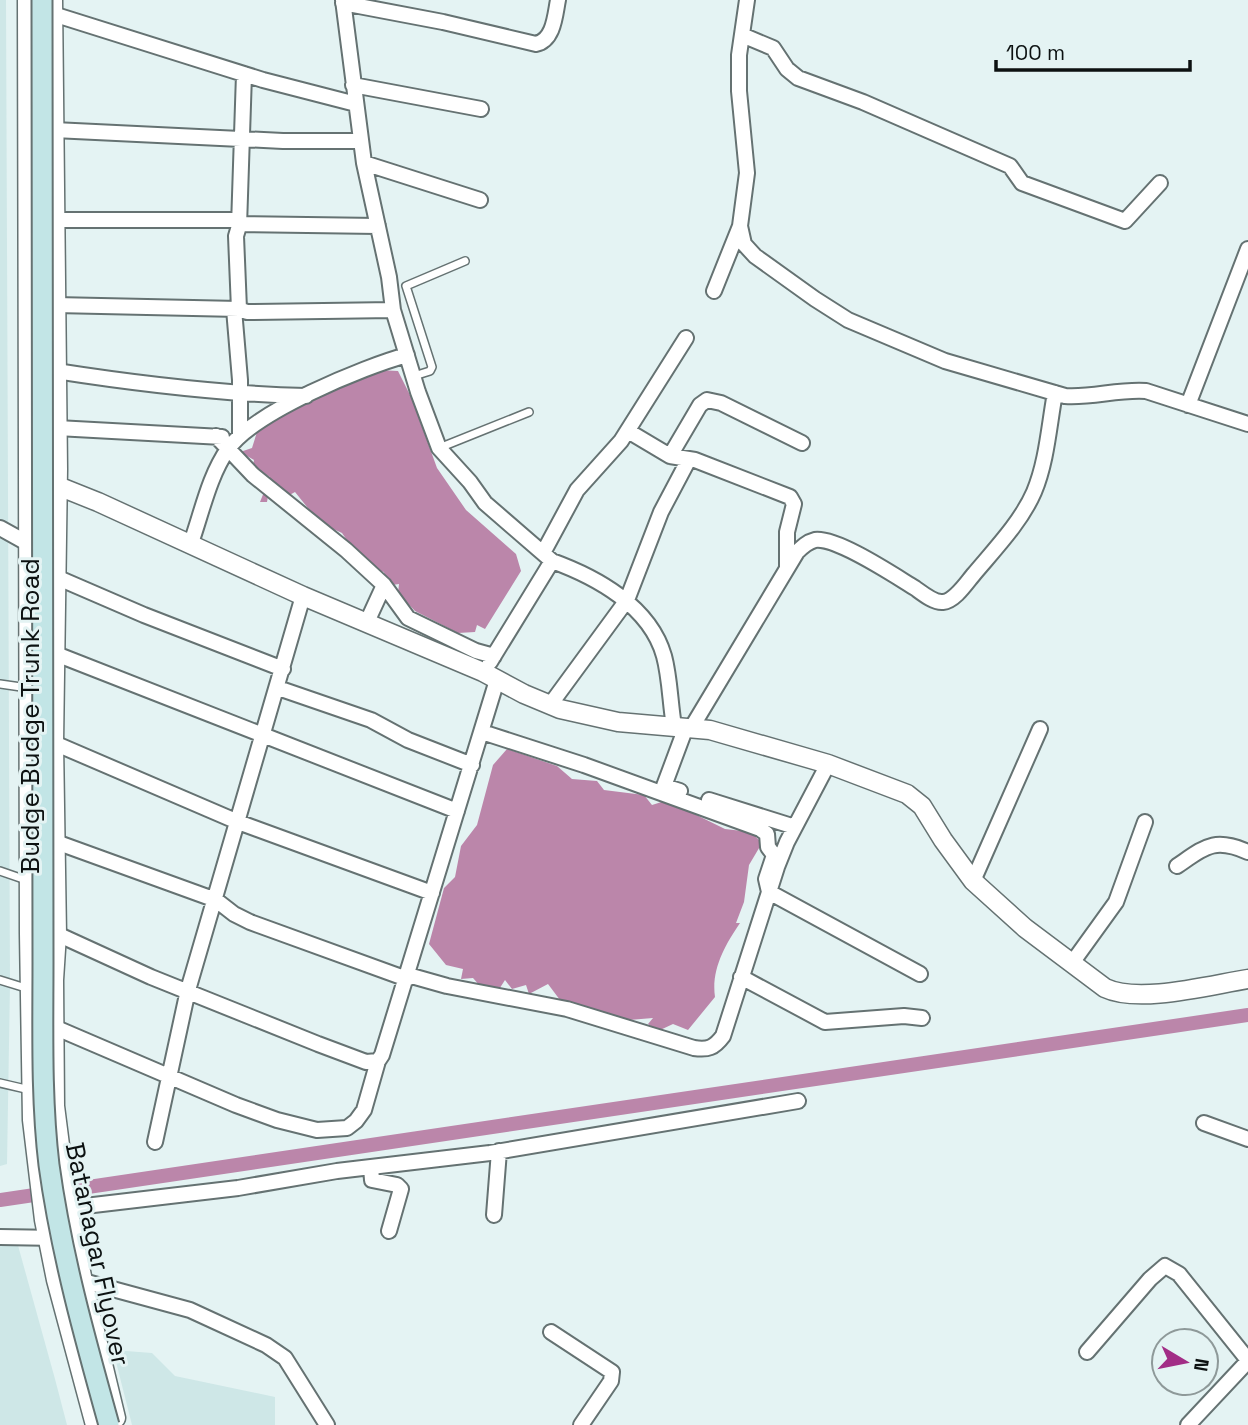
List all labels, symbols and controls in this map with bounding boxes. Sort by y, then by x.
scale bar [996,28,1190,72]
text: 100 m [1006,39,1065,66]
street label: Budge Budge Trunk Road [13,558,47,874]
street label: Batanagar Flyover [58,1139,138,1369]
north arrow [1150,1327,1220,1397]
text: N [1188,1356,1215,1373]

